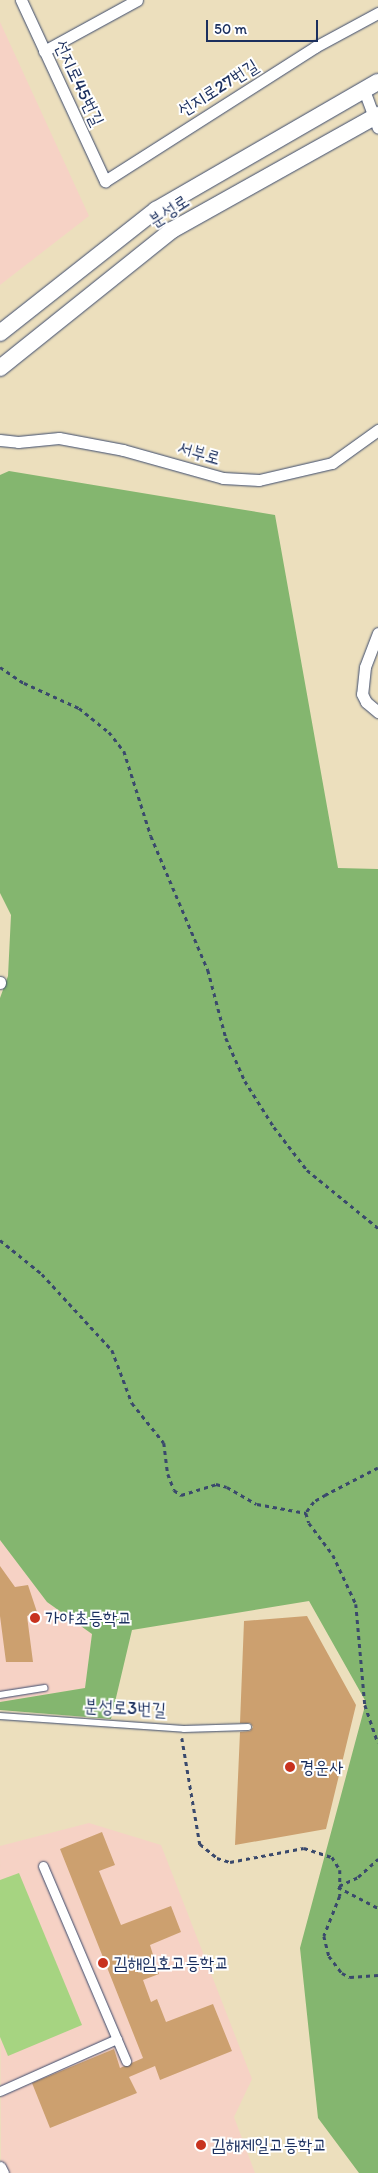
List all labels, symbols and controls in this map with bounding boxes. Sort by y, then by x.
scale bar [208,10,320,42]
text: 50 m [214,20,247,38]
street label: 선지로45번길 [50,36,108,130]
street label: 선지로27번길 [174,55,262,121]
street label: 분성로 [145,190,193,232]
street label: 서부로 [175,437,223,469]
place label: 가야초등학교 [45,1607,132,1629]
marker: 가야초등학교 [29,1612,41,1624]
street label: 분성로3번길 [83,1695,167,1721]
place label: 경운사 [300,1756,343,1778]
marker: 경운사 [284,1761,296,1773]
place label: 김해임호고등학교 [113,1952,229,1974]
marker: 김해임호고등학교 [97,1957,109,1969]
place label: 김해제일고등학교 [211,2134,327,2156]
marker: 김해제일고등학교 [195,2139,207,2151]

